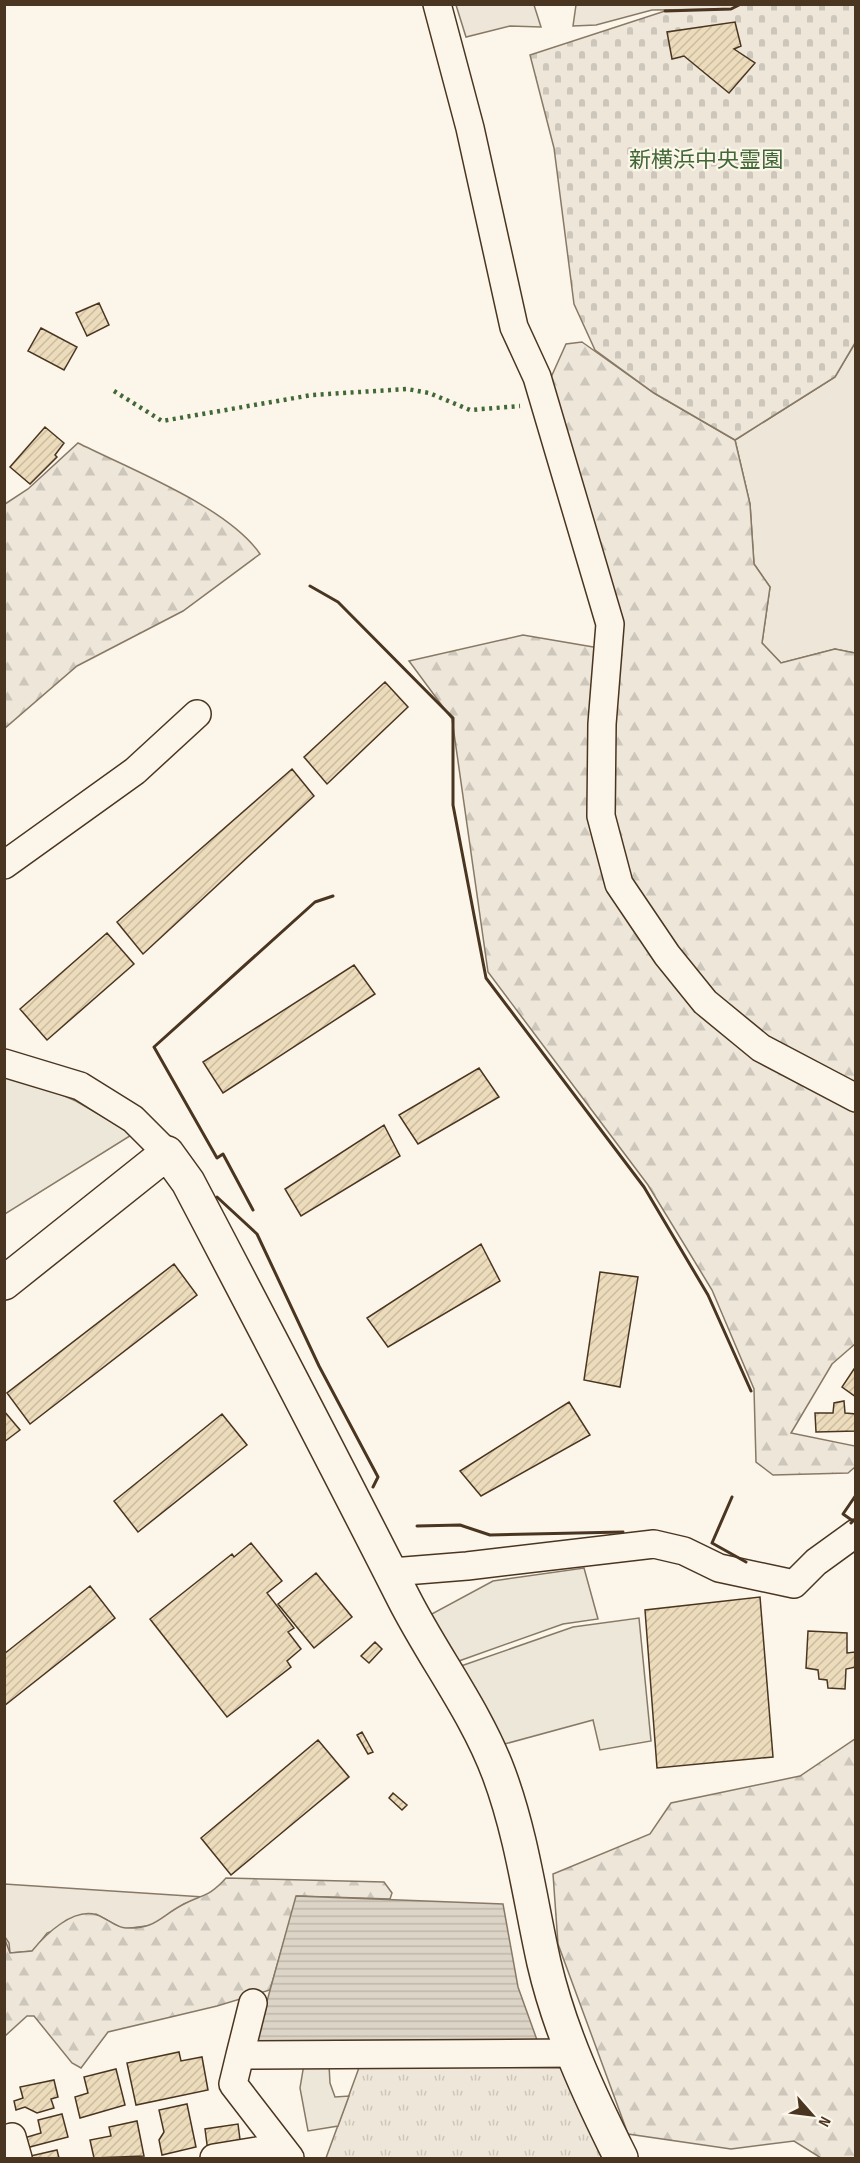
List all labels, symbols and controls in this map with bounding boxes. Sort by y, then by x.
park label: 新横浜中央霊園 [629,147,783,174]
north arrow [782,2085,842,2145]
text: N [814,2113,834,2130]

